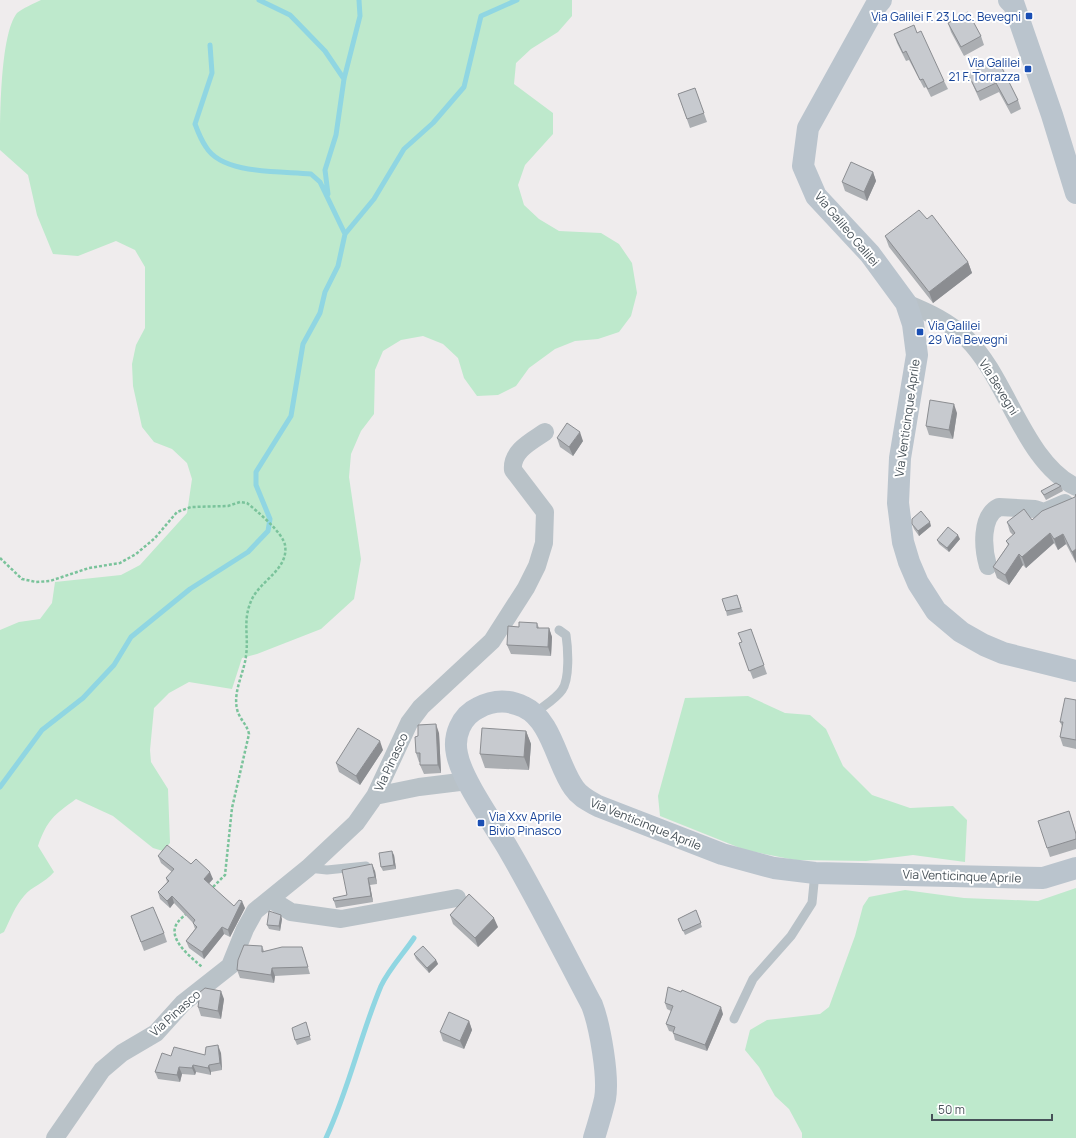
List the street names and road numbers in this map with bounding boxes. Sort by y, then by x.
street label: Via Galileo Galilei [811,188,883,270]
street label: Via Bevegni [975,356,1023,418]
street label: Via Venticinque Aprile [890,358,924,478]
street label: Via Pinasco [370,730,412,794]
street label: Via Venticinque Aprile [588,794,704,854]
street label: Via Venticinque Aprile [902,865,1022,887]
street label: Via Pinasco [146,986,204,1040]

